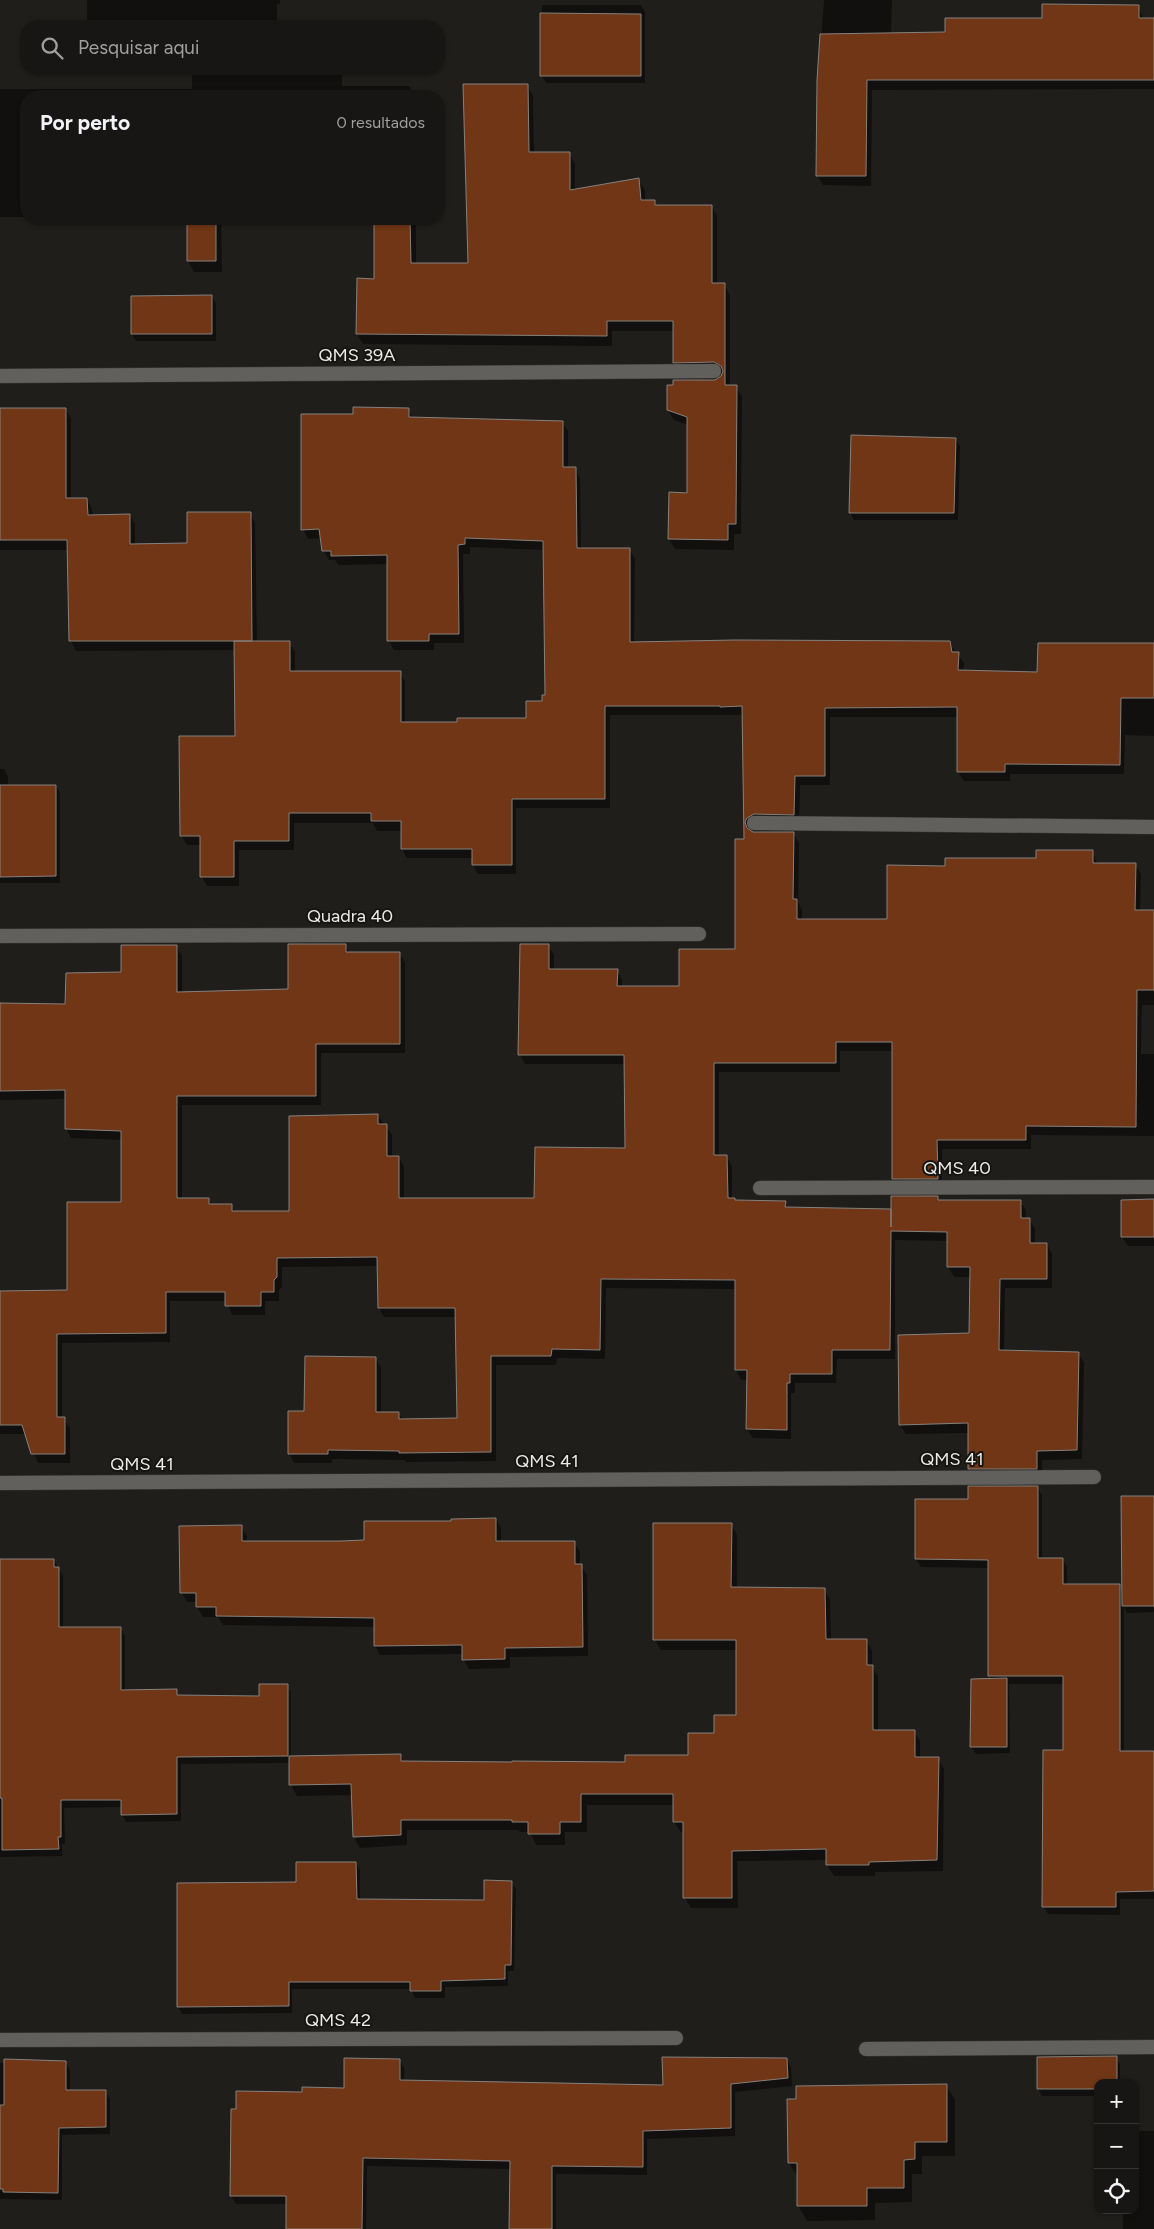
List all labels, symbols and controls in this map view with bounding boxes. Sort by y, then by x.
search box [20,20,445,75]
icon: search [38,34,66,62]
text: Pesquisar aqui [78,36,199,59]
text: Por perto [40,110,130,135]
text: 0 resultados [336,113,425,132]
street label: QMS 39A [319,344,395,366]
street label: Quadra 40 [307,905,393,927]
street label: QMS 40 [923,1157,991,1179]
street label: QMS 41 [920,1448,984,1470]
street label: QMS 41 [515,1450,579,1472]
street label: QMS 41 [110,1453,174,1475]
street label: QMS 42 [305,2009,371,2031]
map controls [1094,2079,1139,2214]
button: + [1094,2079,1139,2124]
button: − [1094,2124,1139,2169]
button: locate [1094,2169,1139,2214]

